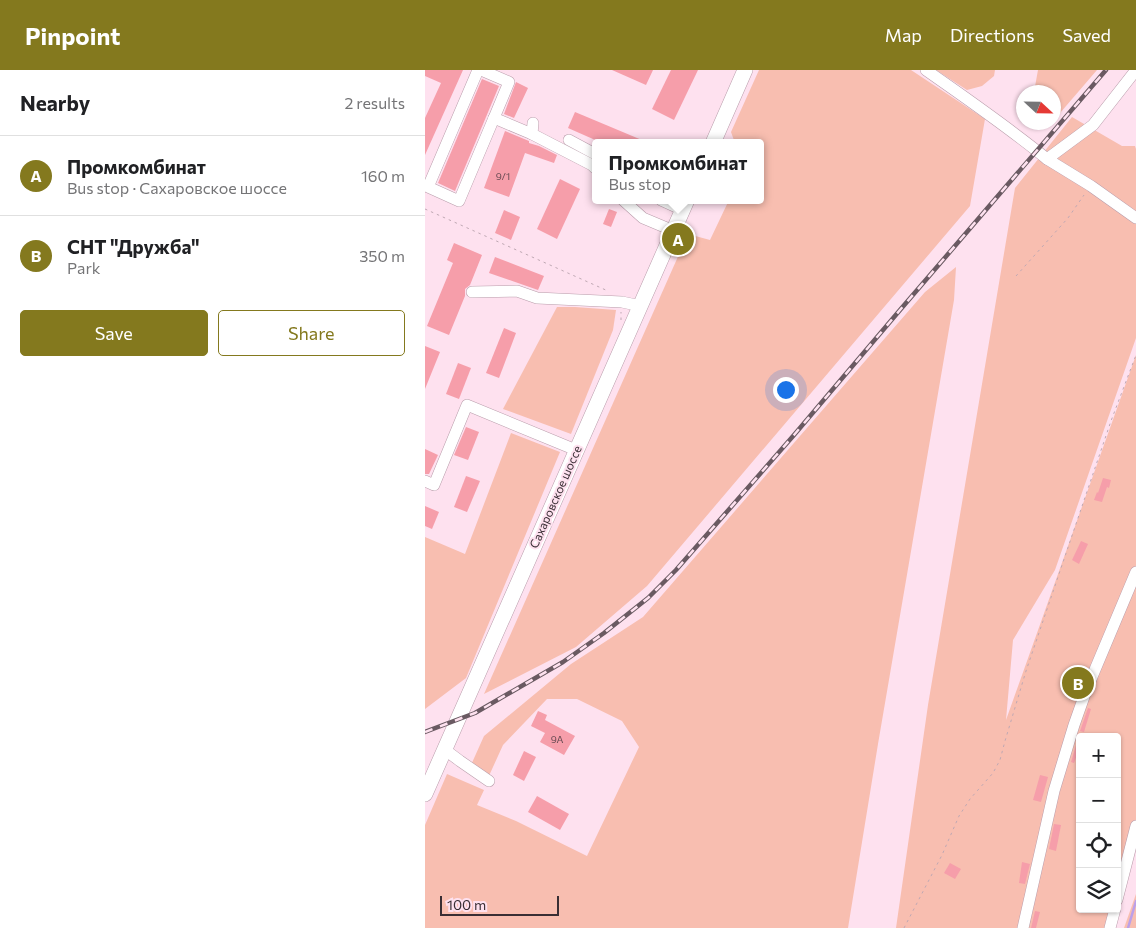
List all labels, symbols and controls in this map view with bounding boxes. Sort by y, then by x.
text: Pinpoint [25,21,120,50]
text: Map [885,24,922,46]
text: Directions [950,24,1034,46]
text: Saved [1062,24,1111,46]
north arrow [1016,85,1061,130]
text: Nearby [20,90,90,115]
text: 2 results [344,93,405,112]
popup [592,139,764,204]
text: Промкомбинат [609,151,747,174]
text: Промкомбинат [67,155,206,178]
text: A [30,166,42,185]
text: 160 m [361,166,405,185]
house number: 9/1 [496,170,510,182]
text: Bus stop [609,174,671,193]
text: Bus stop · Сахаровское шоссе [67,178,287,197]
pin: A [662,220,694,258]
text: СНТ "Дружба" [67,235,200,258]
text: B [31,246,41,265]
text: 350 m [359,246,405,265]
text: Park [67,258,100,277]
button: Save [20,310,208,356]
button: Share [218,310,405,356]
your location [773,377,799,403]
street label: Сахаровское шоссе [526,443,584,550]
pin: B [1062,664,1094,702]
house number: 9А [551,733,563,745]
map controls [1076,733,1121,913]
button: + [1076,733,1121,778]
button: − [1076,778,1121,823]
button: locate [1076,823,1121,868]
button: layers [1076,868,1121,913]
scale bar [440,893,559,916]
text: 100 m [447,896,486,913]

